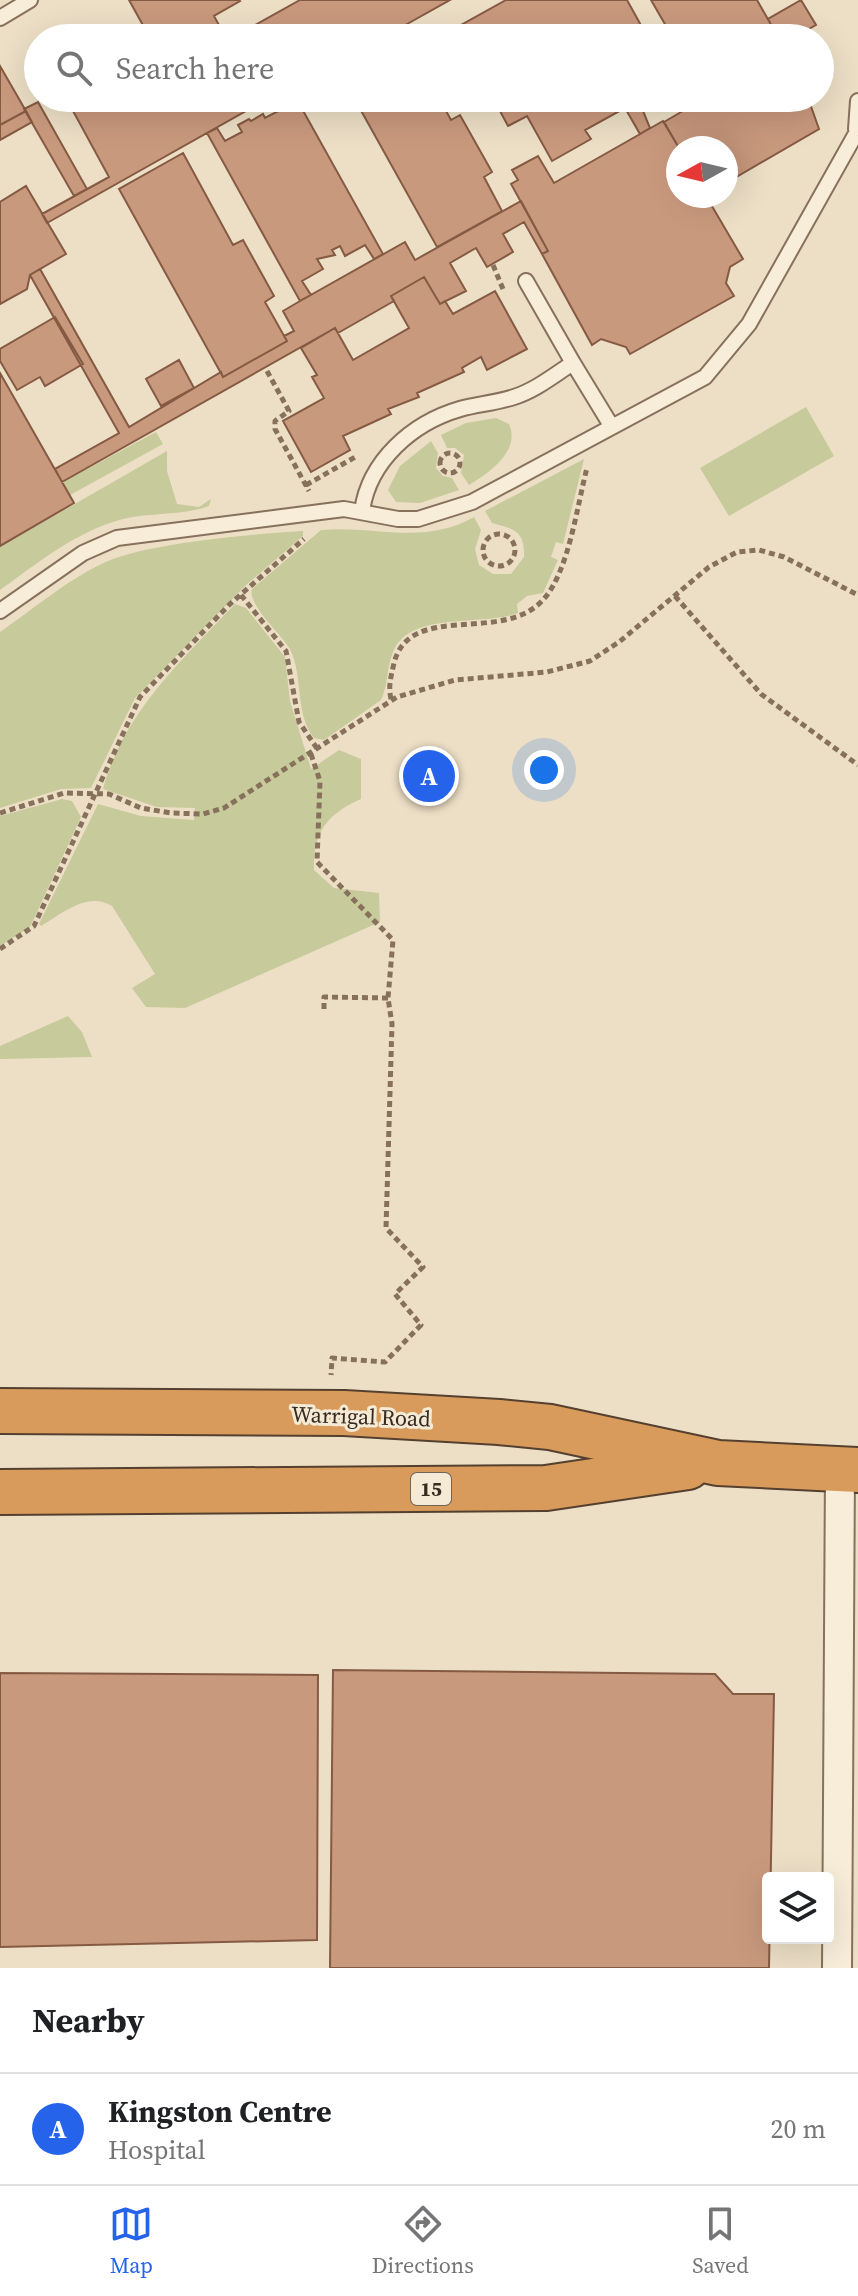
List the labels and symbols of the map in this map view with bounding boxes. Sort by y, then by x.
north arrow [666,136,738,208]
pin: A [403,746,455,806]
your location [524,750,564,790]
street label: Warrigal Road [291,1399,432,1433]
road number: 15 [411,1473,451,1505]

